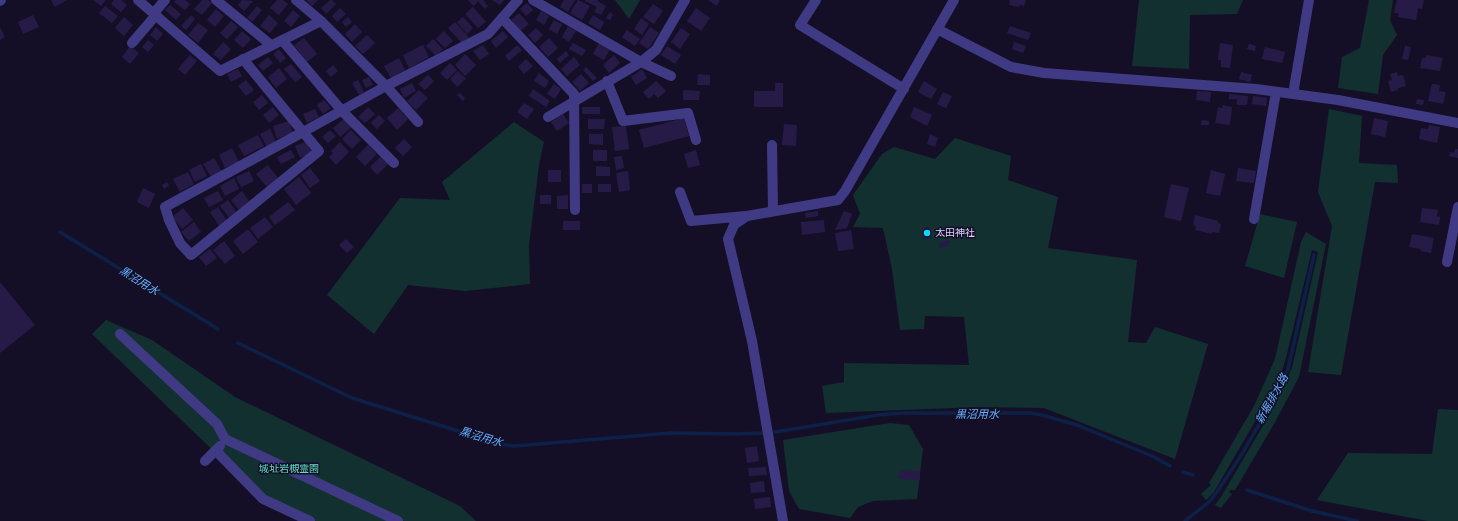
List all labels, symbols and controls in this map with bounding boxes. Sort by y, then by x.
place label: 太田神社 [935,227,975,239]
marker: 太田神社 [922,228,932,238]
water label: 黒沼用水 [117,264,161,298]
water label: 新堀排水路 [1253,372,1291,426]
water label: 黒沼用水 [955,407,999,421]
water label: 黒沼用水 [458,425,504,449]
park label: 城址岩槻霊園 [259,463,319,475]

